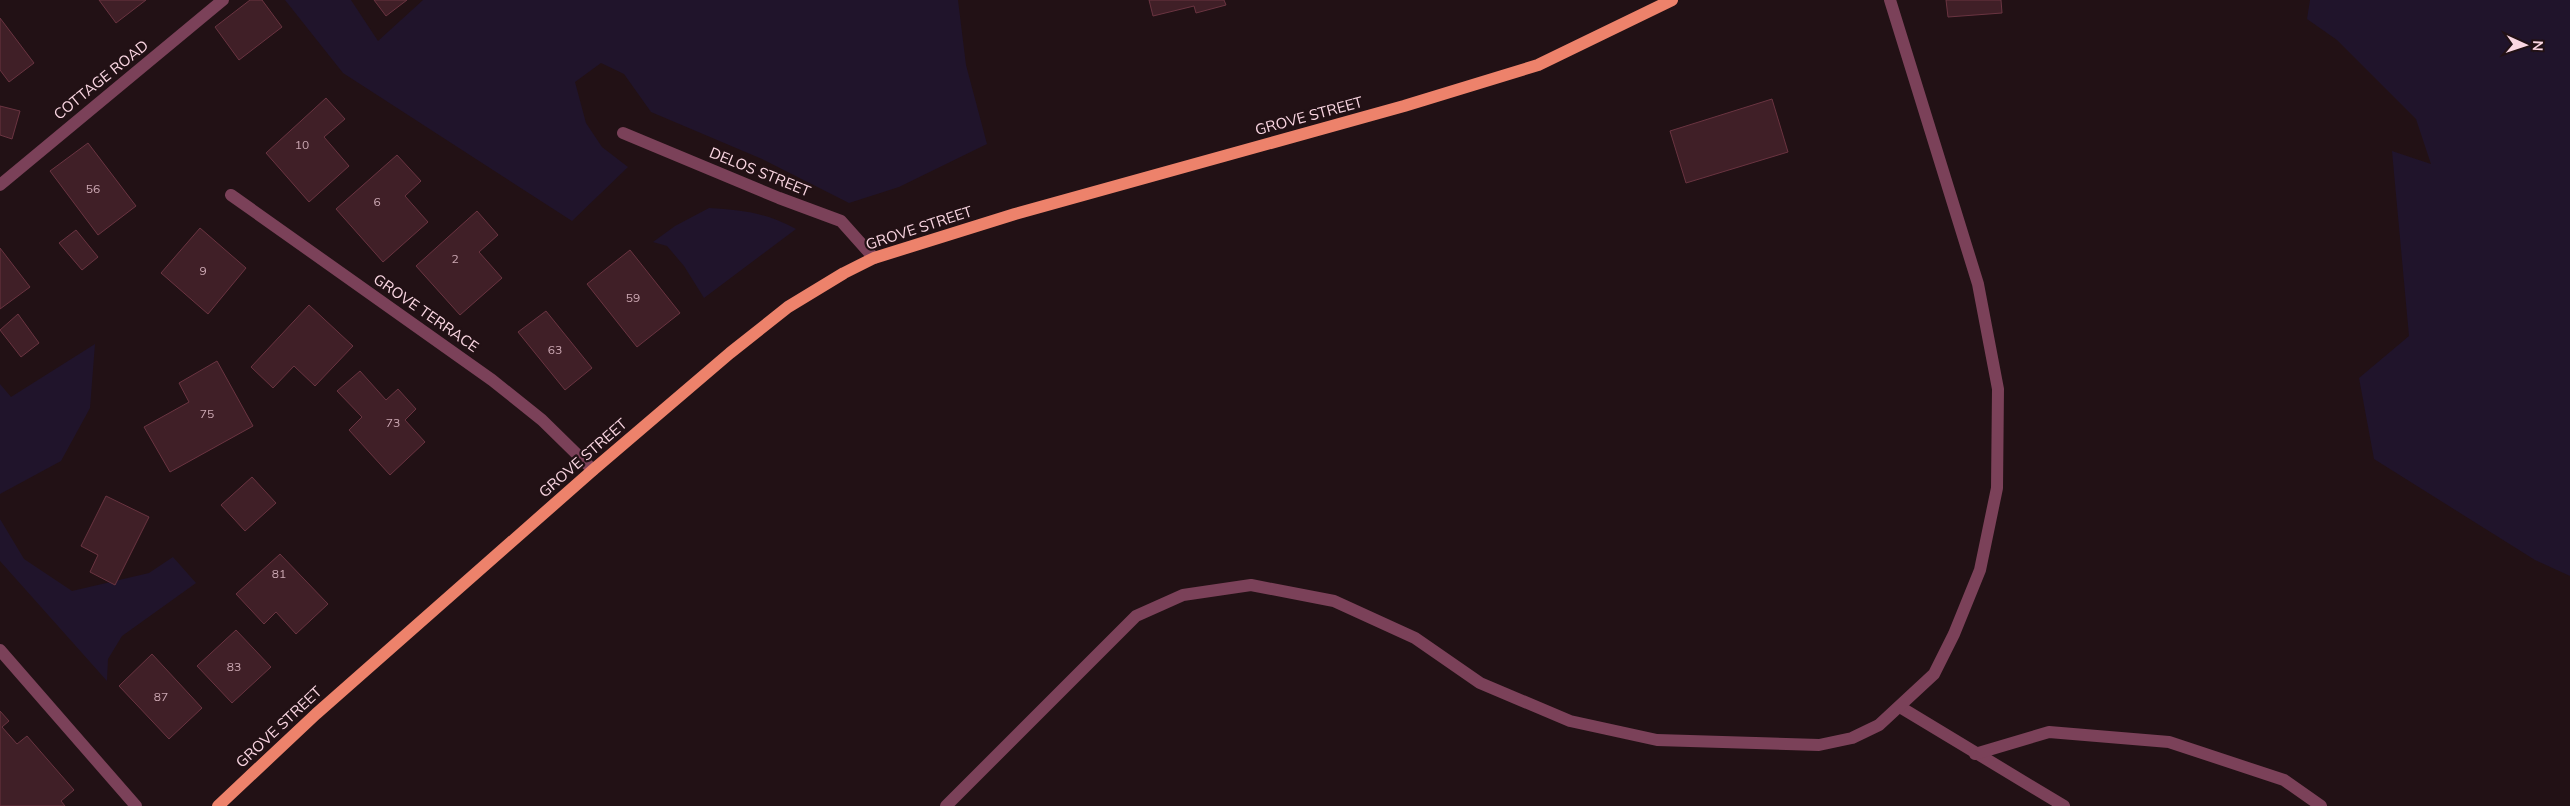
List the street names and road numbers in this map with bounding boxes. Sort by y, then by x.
street label: COTTAGE ROAD [49,36,152,124]
street label: GROVE STREET [1253,92,1365,139]
street label: DELOS STREET [707,143,814,200]
street label: GROVE STREET [863,201,975,254]
street label: GROVE TERRACE [370,269,483,356]
street label: GROVE STREET [535,414,631,501]
street label: GROVE STREET [232,682,326,771]

